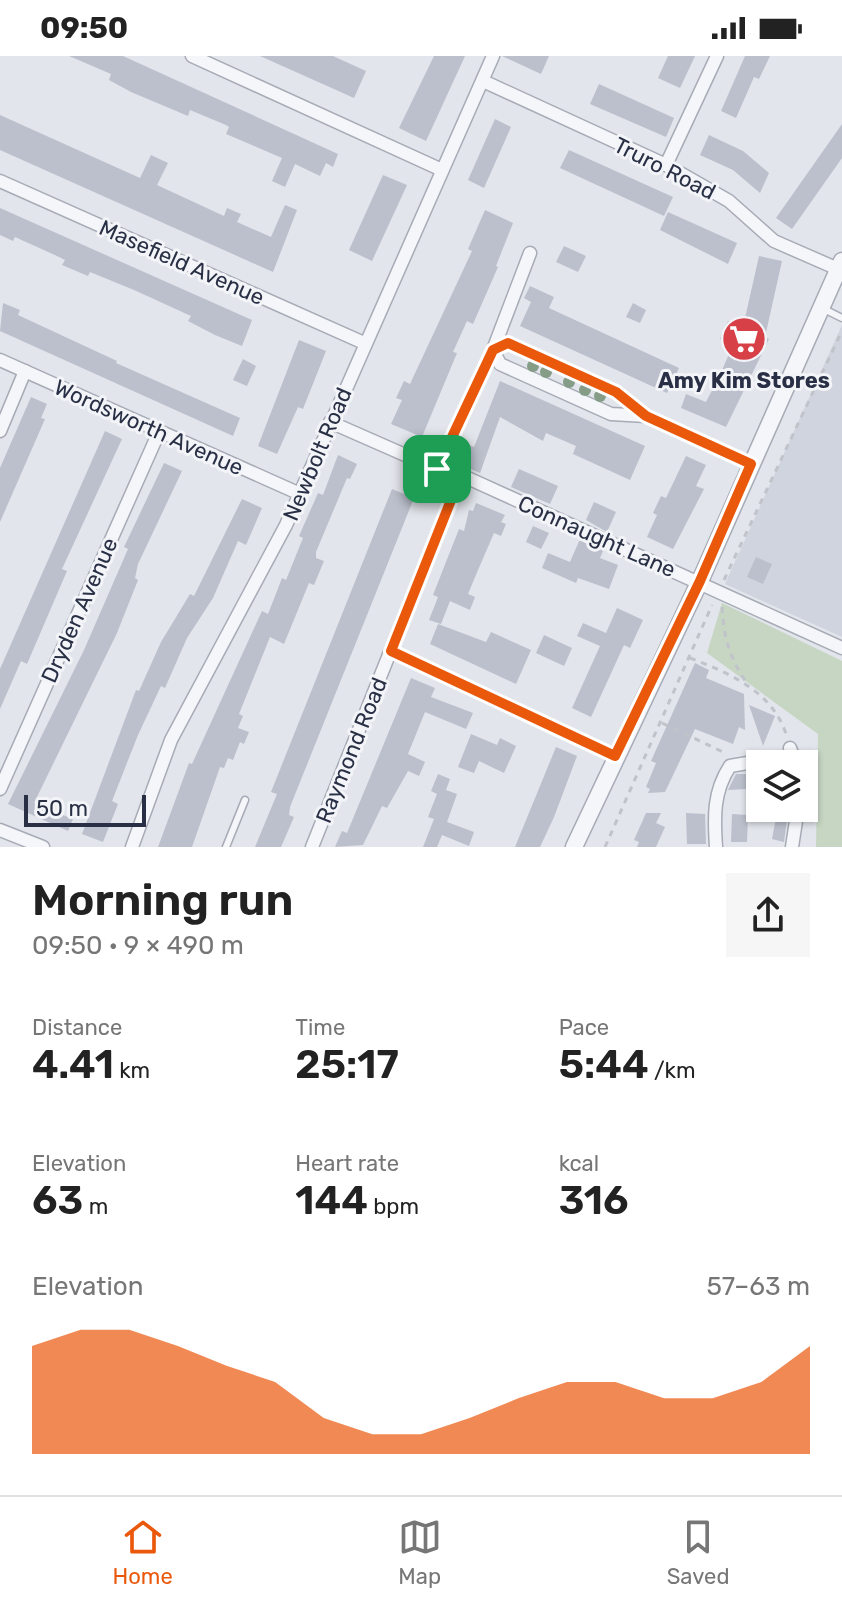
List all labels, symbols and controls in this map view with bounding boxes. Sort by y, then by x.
text: 09:50 [40,10,128,46]
street label: Truro Road [609,131,720,206]
street label: Masefield Avenue [95,214,268,311]
supermarket icon: Amy Kim Stores [720,315,768,363]
place label: Amy Kim Stores [658,367,830,394]
street label: Wordsworth Avenue [50,374,248,481]
street label: Newbolt Road [277,383,358,525]
pin [403,435,471,503]
icon: arrive [415,447,459,491]
street label: Connaught Lane [514,490,680,583]
street label: Dryden Avenue [35,534,123,687]
street label: Raymond Road [310,673,393,827]
map controls [746,750,818,822]
button: layers [746,750,818,822]
scale bar [24,791,146,827]
text: 50 m [36,795,88,822]
button: share [726,873,810,957]
text: Morning run [32,874,293,926]
text: 09:50 · 9 × 490 m [32,930,244,961]
text: Distance [32,1014,122,1041]
text: Time [295,1014,345,1041]
text: Pace [559,1014,609,1041]
text: 4.41 [32,1041,114,1088]
text: 25:17 [295,1041,399,1088]
text: 5:44 [559,1041,649,1088]
text: km [114,1057,150,1084]
text: /km [649,1057,696,1084]
text: Elevation [32,1150,126,1177]
text: Heart rate [295,1150,399,1177]
text: kcal [559,1150,599,1177]
text: 63 [32,1177,83,1224]
text: 144 [295,1177,368,1224]
text: 316 [559,1177,629,1224]
text: m [83,1193,108,1220]
text: bpm [368,1193,419,1220]
text: Elevation [32,1271,143,1302]
text: 57–63 m [706,1271,810,1302]
tab: Home [112,1515,173,1590]
tab: Map [398,1515,442,1590]
tab: Saved [667,1515,729,1590]

